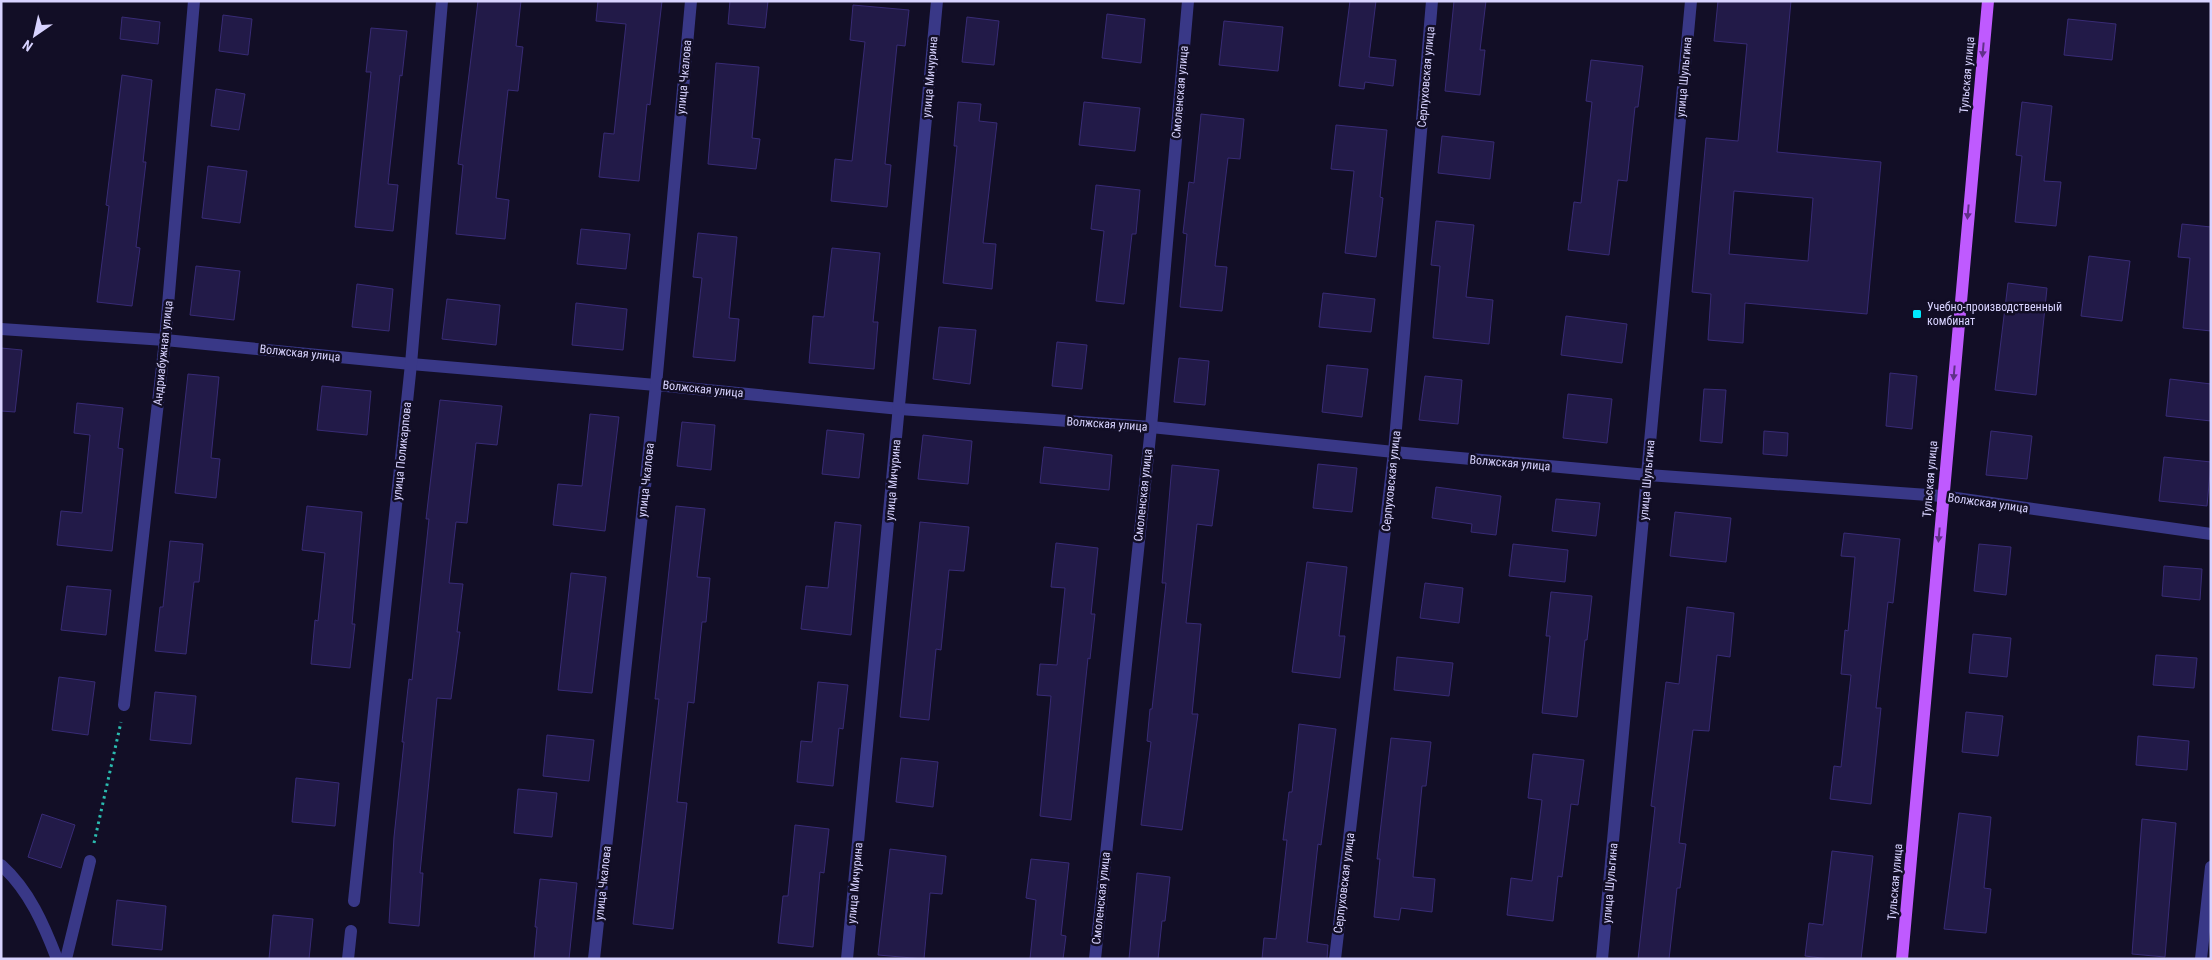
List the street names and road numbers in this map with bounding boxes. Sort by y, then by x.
street label: Серпуховская улица [1415,26,1437,128]
street label: улица Мичурина [919,35,941,118]
street label: улица Шульгина [1674,36,1695,118]
street label: Тульская улица [1957,36,1977,114]
street label: улица Чкалова [674,39,694,115]
street label: Смоленская улица [1169,45,1191,139]
street label: Андриабужная улица [151,300,175,406]
street label: Волжская улица [259,342,341,364]
street label: Волжская улица [662,378,744,400]
street label: улица Поликарпова [390,401,414,501]
street label: Волжская улица [1066,414,1148,434]
street label: Серпуховская улица [1379,430,1403,532]
street label: улица Мичурина [882,438,904,521]
street label: улица Шульгина [1637,439,1658,521]
street label: Тульская улица [1920,440,1940,518]
street label: улица Чкалова [635,442,657,518]
street label: Смоленская улица [1131,448,1155,542]
street label: Волжская улица [1469,452,1551,474]
street label: Волжская улица [1947,490,2029,516]
street label: Серпуховская улица [1331,832,1357,934]
street label: улица Мичурина [844,841,866,924]
street label: улица Шульгина [1600,842,1621,924]
street label: Тульская улица [1885,843,1905,921]
street label: улица Чкалова [592,845,614,921]
street label: Смоленская улица [1089,851,1113,945]

